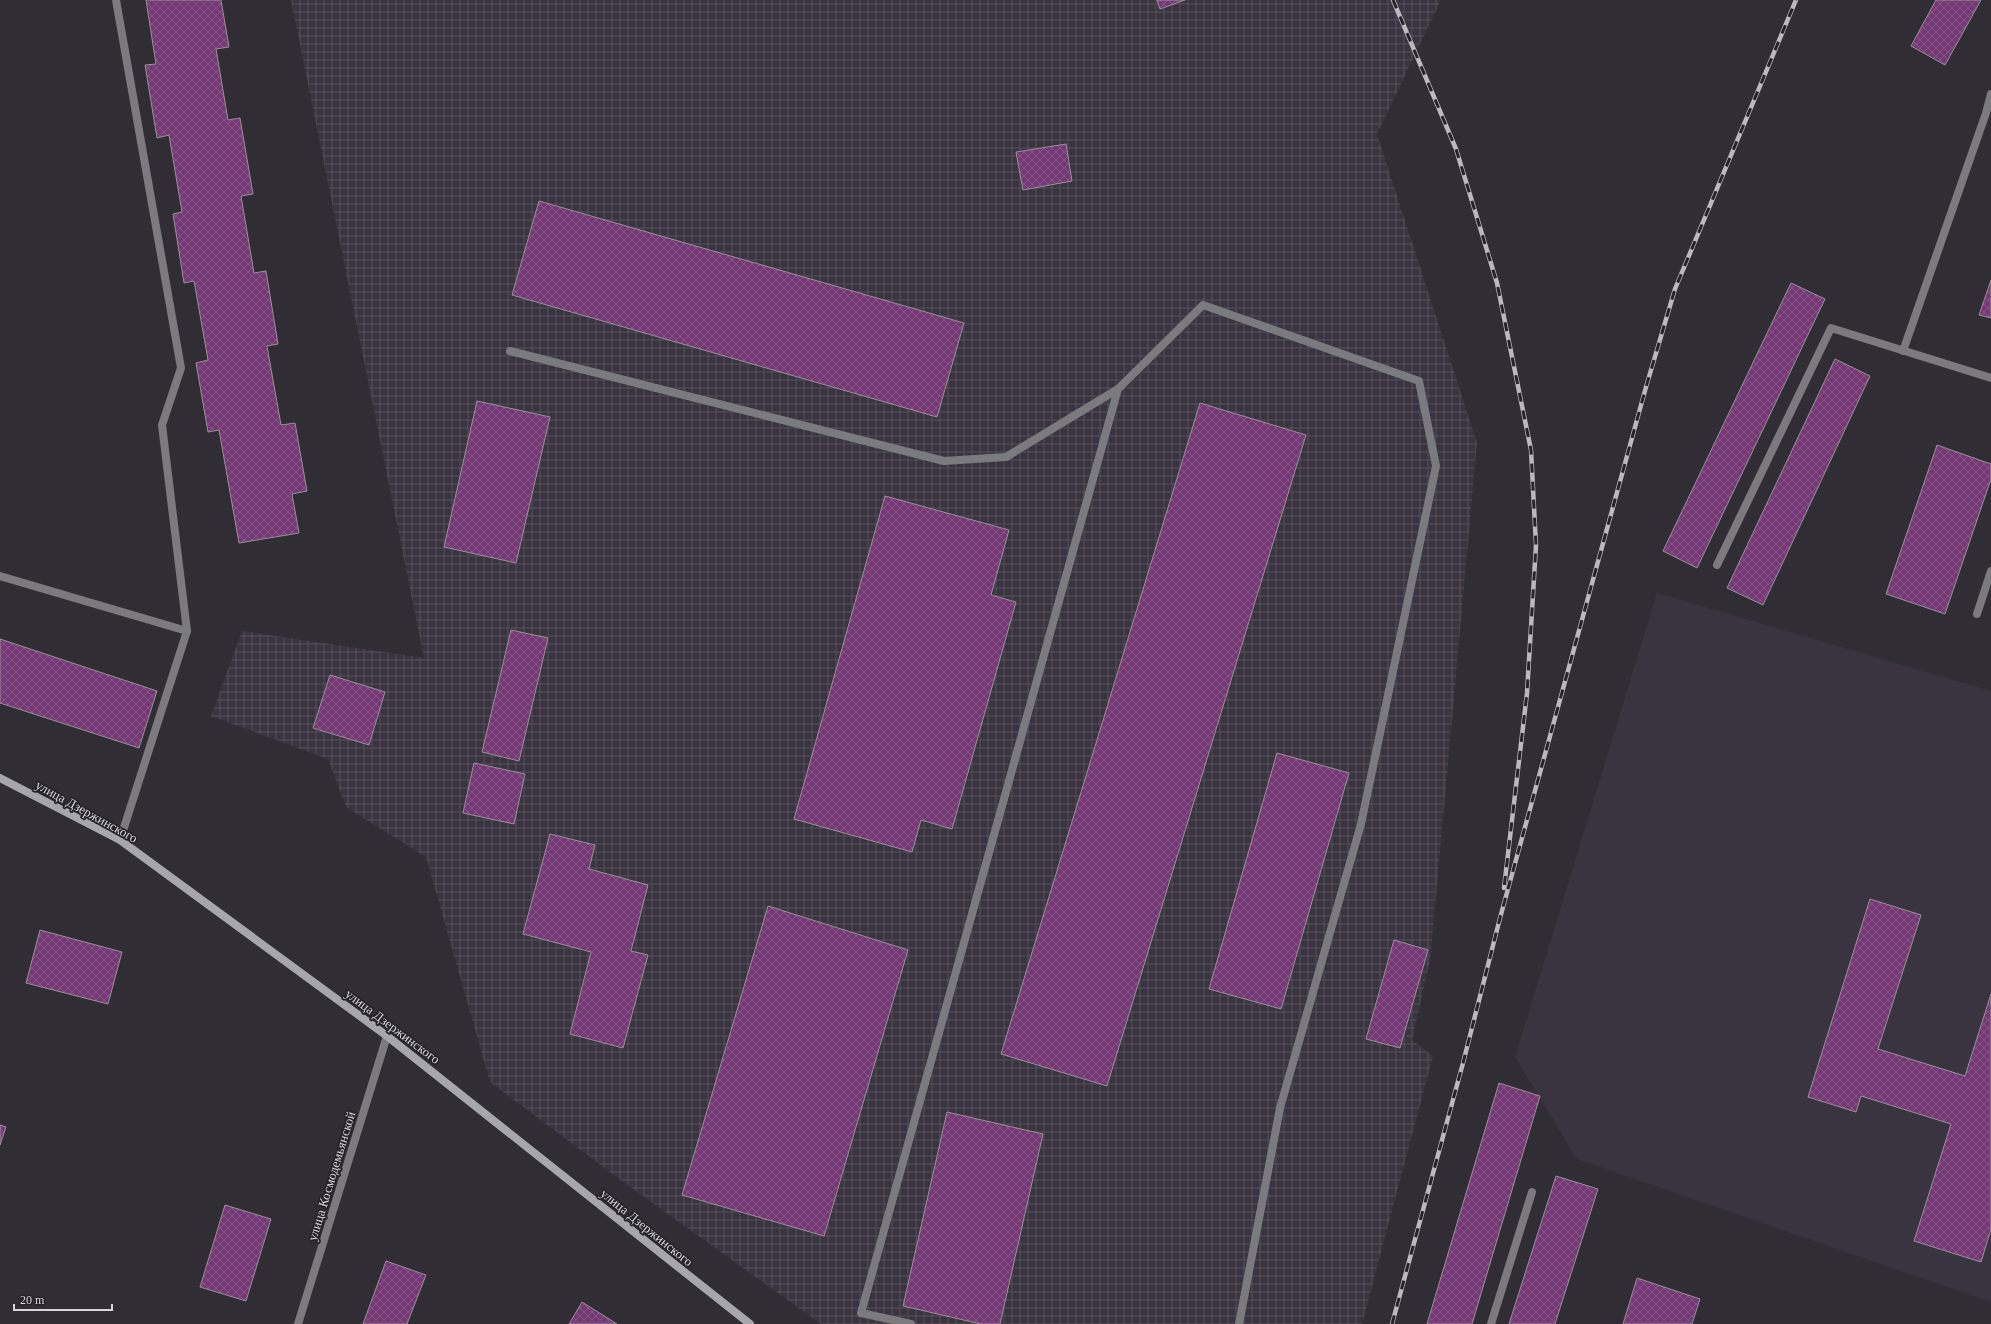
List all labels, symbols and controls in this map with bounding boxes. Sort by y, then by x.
street label: улица Дзержинского [33,777,140,846]
street label: улица Дзержинского [343,986,443,1067]
street label: улица Космодемьянской [305,1110,358,1243]
street label: улица Дзержинского [598,1186,696,1269]
scale bar [14,1286,112,1312]
text: 20 m [20,1293,45,1307]

